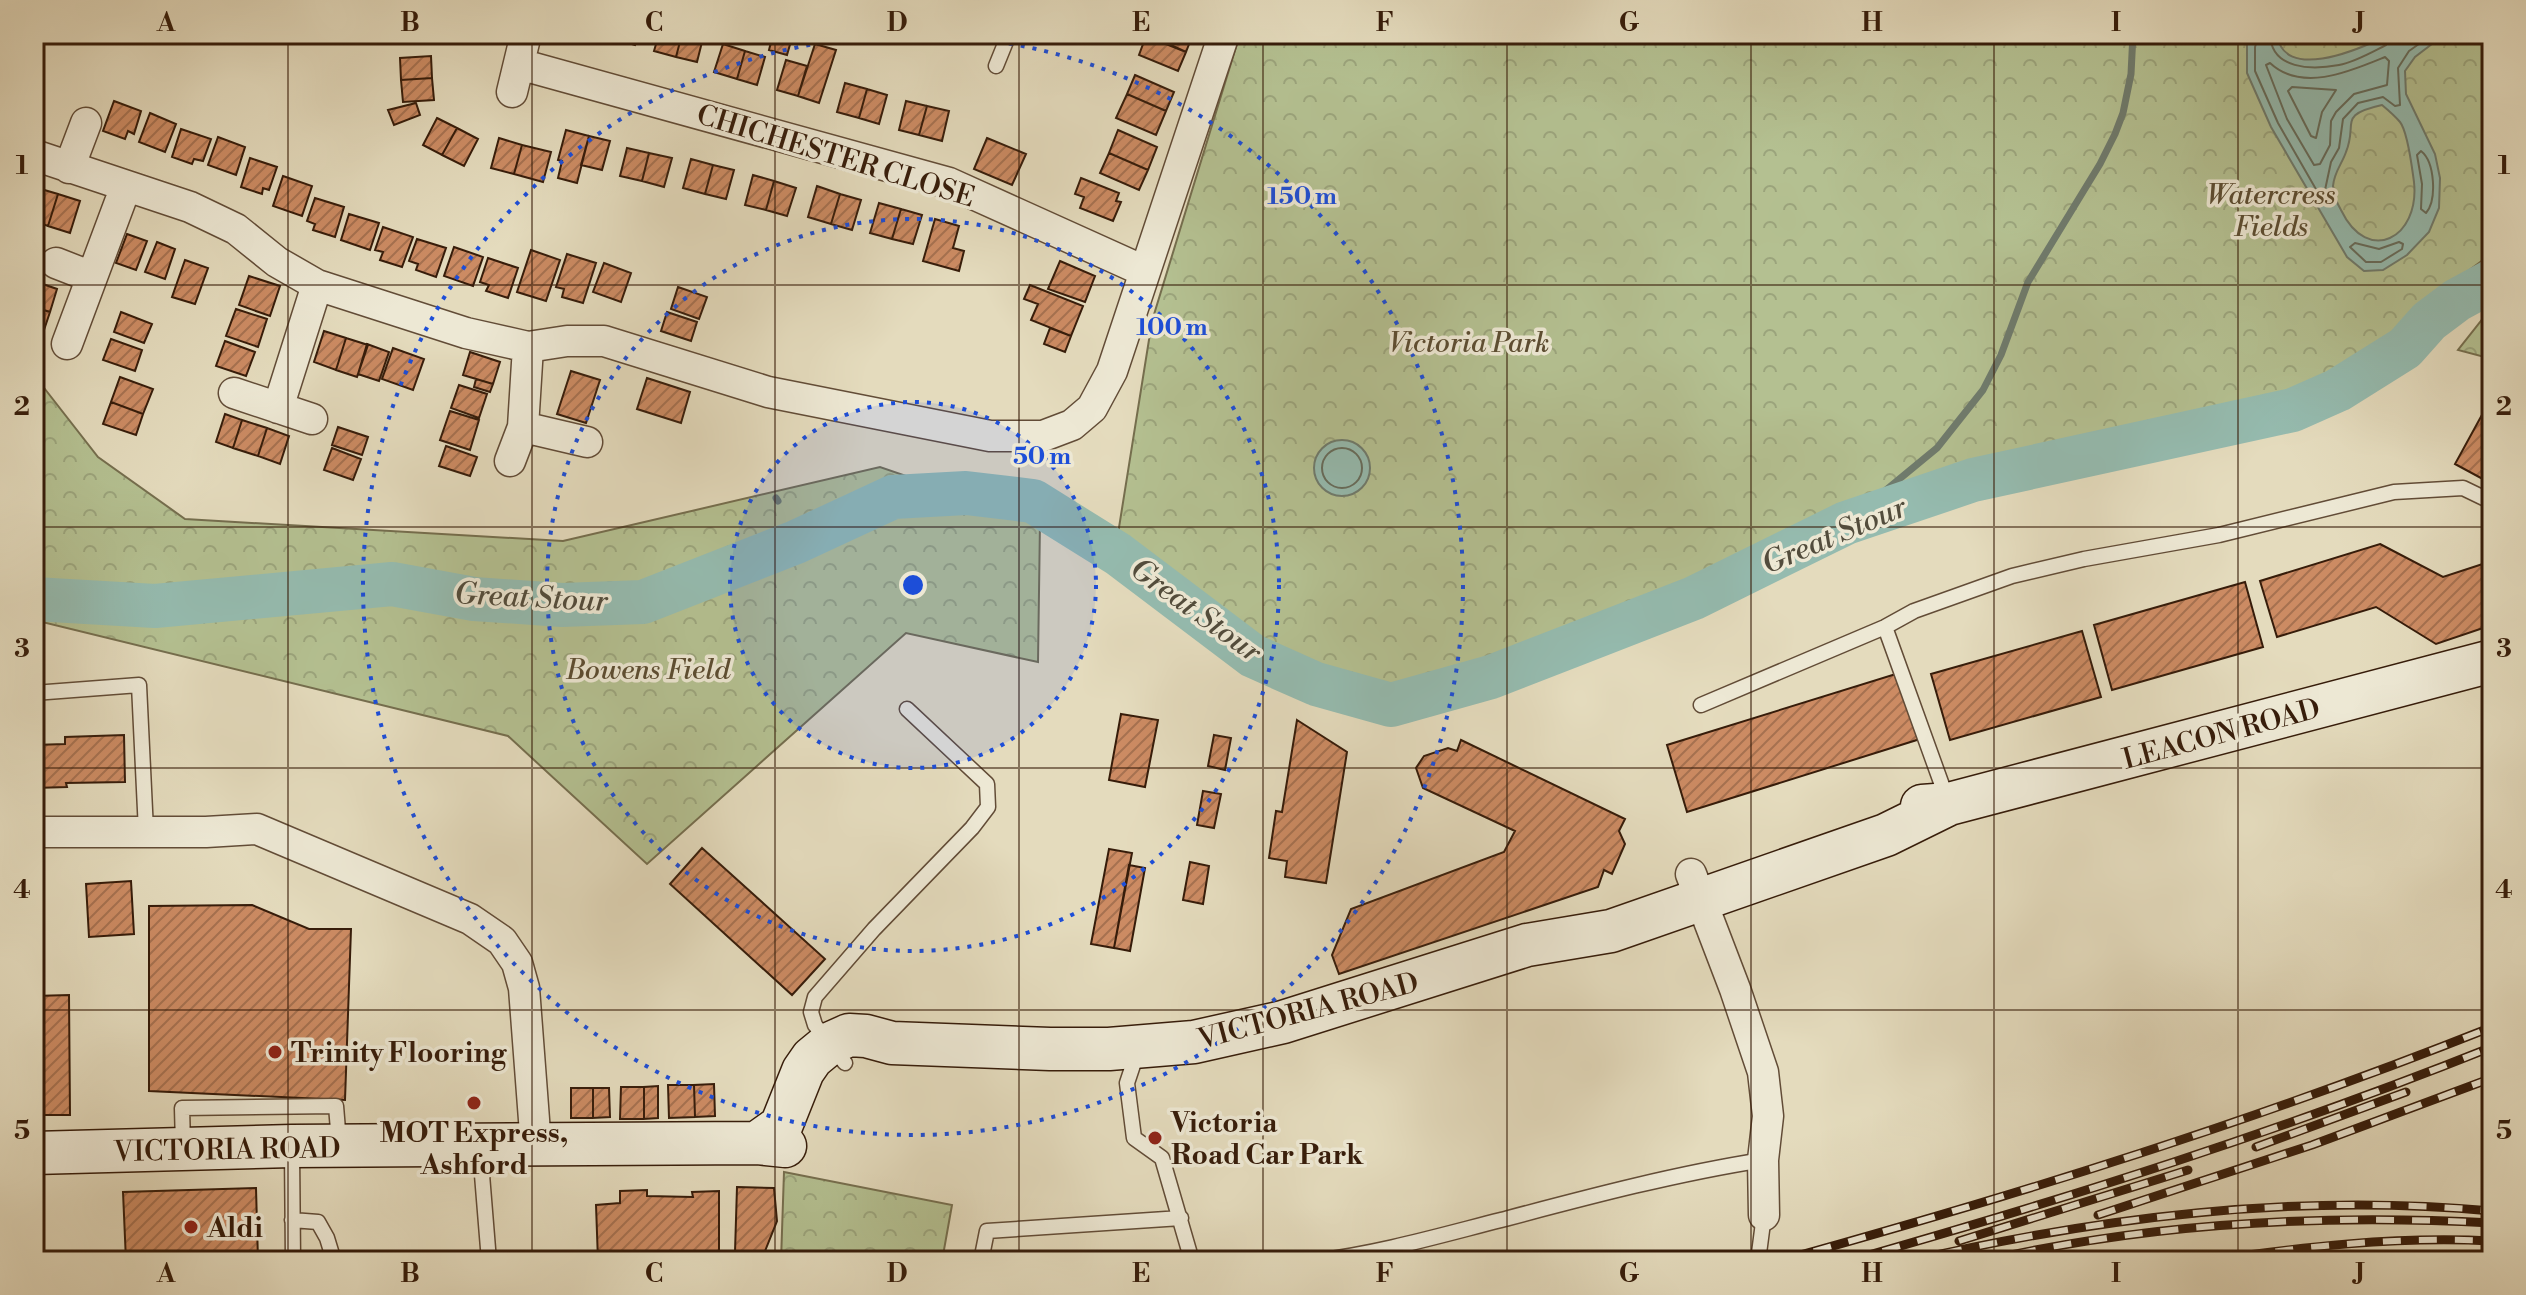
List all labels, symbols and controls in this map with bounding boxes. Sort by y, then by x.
text: A [156,7,176,39]
text: B [400,7,420,39]
text: C [645,7,663,39]
text: D [887,7,907,39]
text: E [1132,7,1150,39]
text: F [1376,7,1394,39]
text: G [1619,7,1640,39]
text: H [1861,7,1883,39]
text: I [2111,7,2121,39]
text: J [2352,7,2365,39]
street label: CHICHESTER CLOSE [692,97,979,215]
text: 1 [16,150,29,182]
text: 1 [2498,150,2511,182]
park label: Watercress Fields [2207,178,2335,245]
text: 150 m [1267,182,1337,212]
text: 100 m [1136,313,1208,343]
park label: Victoria Park [1389,326,1549,361]
text: 2 [14,391,30,423]
text: 2 [2496,391,2512,423]
text: 50 m [1013,442,1071,472]
water label: Great Stour [1756,488,1914,583]
water label: Great Stour [1122,550,1270,672]
centre of rings [899,571,927,599]
water label: Great Stour [453,575,610,621]
text: 3 [14,633,30,665]
text: 3 [2496,633,2512,665]
park label: Bowens Field [565,653,731,688]
street label: LEACON ROAD [2119,691,2324,778]
text: 4 [13,874,31,906]
text: 4 [2495,874,2513,906]
street label: VICTORIA ROAD [1193,965,1423,1058]
place label: Trinity Flooring [291,1036,508,1071]
marker: Trinity Flooring [266,1043,284,1061]
marker: MOT Express, Ashford [465,1094,483,1112]
place label: Victoria Road Car Park [1170,1106,1364,1173]
text: 5 [14,1115,30,1147]
text: 5 [2496,1115,2512,1147]
place label: MOT Express, Ashford [380,1116,568,1183]
marker: Victoria Road Car Park [1146,1129,1164,1147]
street label: VICTORIA ROAD [112,1131,341,1170]
place label: Aldi [206,1211,263,1246]
marker: Aldi [182,1218,200,1236]
text: A [156,1258,176,1290]
text: B [400,1258,420,1290]
text: C [645,1258,663,1290]
text: D [887,1258,907,1290]
text: E [1132,1258,1150,1290]
text: F [1376,1258,1394,1290]
text: G [1619,1258,1640,1290]
text: H [1861,1258,1883,1290]
text: I [2111,1258,2121,1290]
text: J [2352,1258,2365,1290]

